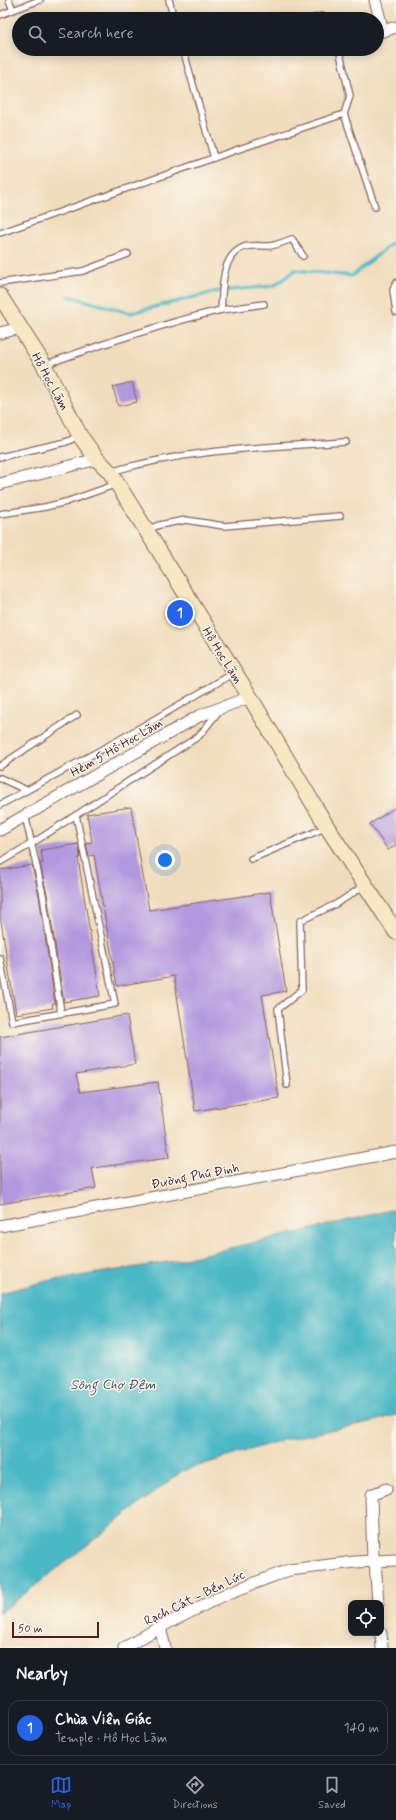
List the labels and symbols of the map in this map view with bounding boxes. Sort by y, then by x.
street label: Hồ Học Lãm [27,350,73,414]
pin: 1 [167,598,193,628]
street label: Hồ Học Lãm [198,624,246,687]
street label: Hẻm 5 Hồ Học Lãm [67,715,166,782]
your location [155,850,175,870]
street label: Đường Phú Định [150,1160,241,1195]
water label: Sông Chợ Đệm [70,1376,156,1396]
street label: Rạch Cát - Bến Lức [142,1567,248,1630]
scale bar [12,1620,99,1639]

